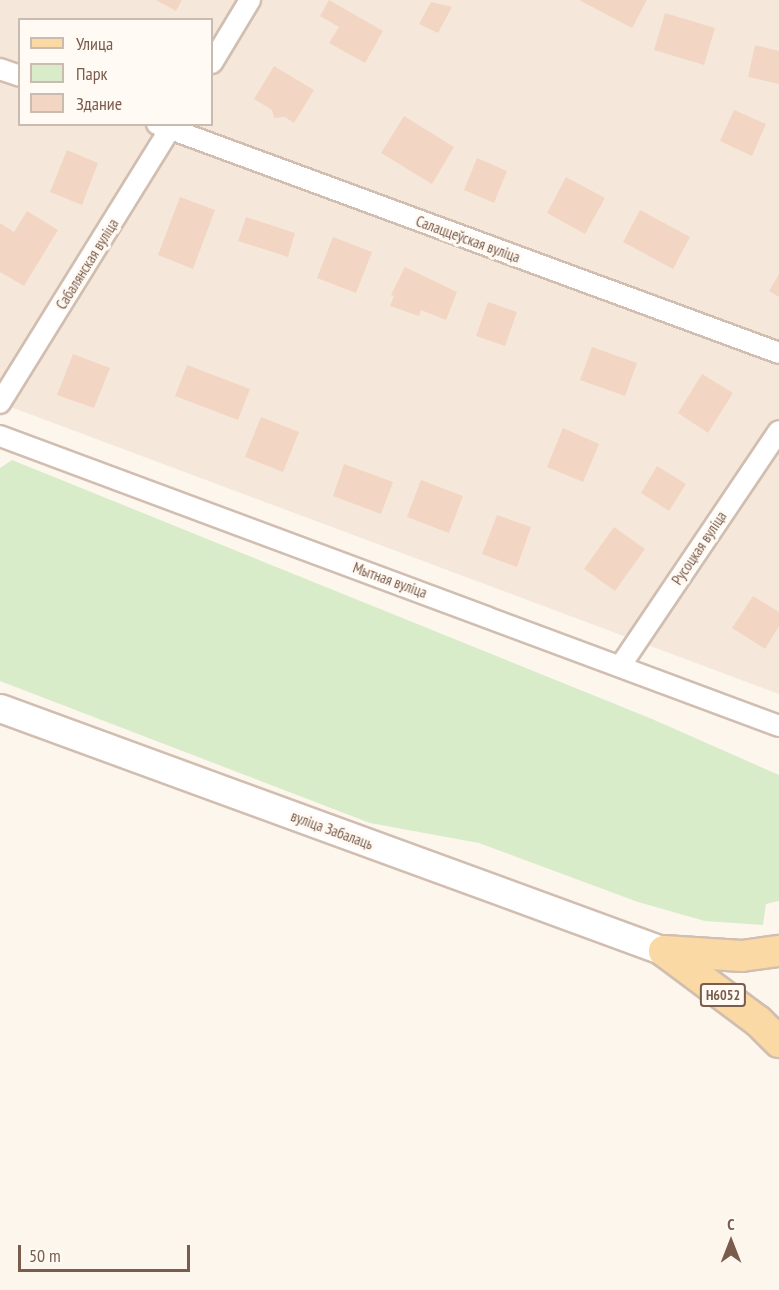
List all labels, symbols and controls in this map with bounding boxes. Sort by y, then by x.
legend [18,18,213,126]
text: Улица [76,32,113,55]
text: Парк [76,62,107,85]
text: Здание [76,92,122,115]
street label: Салаццеўская вуліца [414,212,522,266]
street label: Сабалянская вуліца [52,215,122,313]
street label: Русоцкая вуліца [668,508,730,588]
street label: Мытная вуліца [351,558,429,602]
street label: вуліца Забалаць [288,807,376,853]
road number: Н6052 [699,984,747,1006]
north arrow [701,1212,761,1272]
text: С [727,1214,735,1234]
scale bar [21,1233,194,1271]
text: 50 m [29,1244,61,1267]

